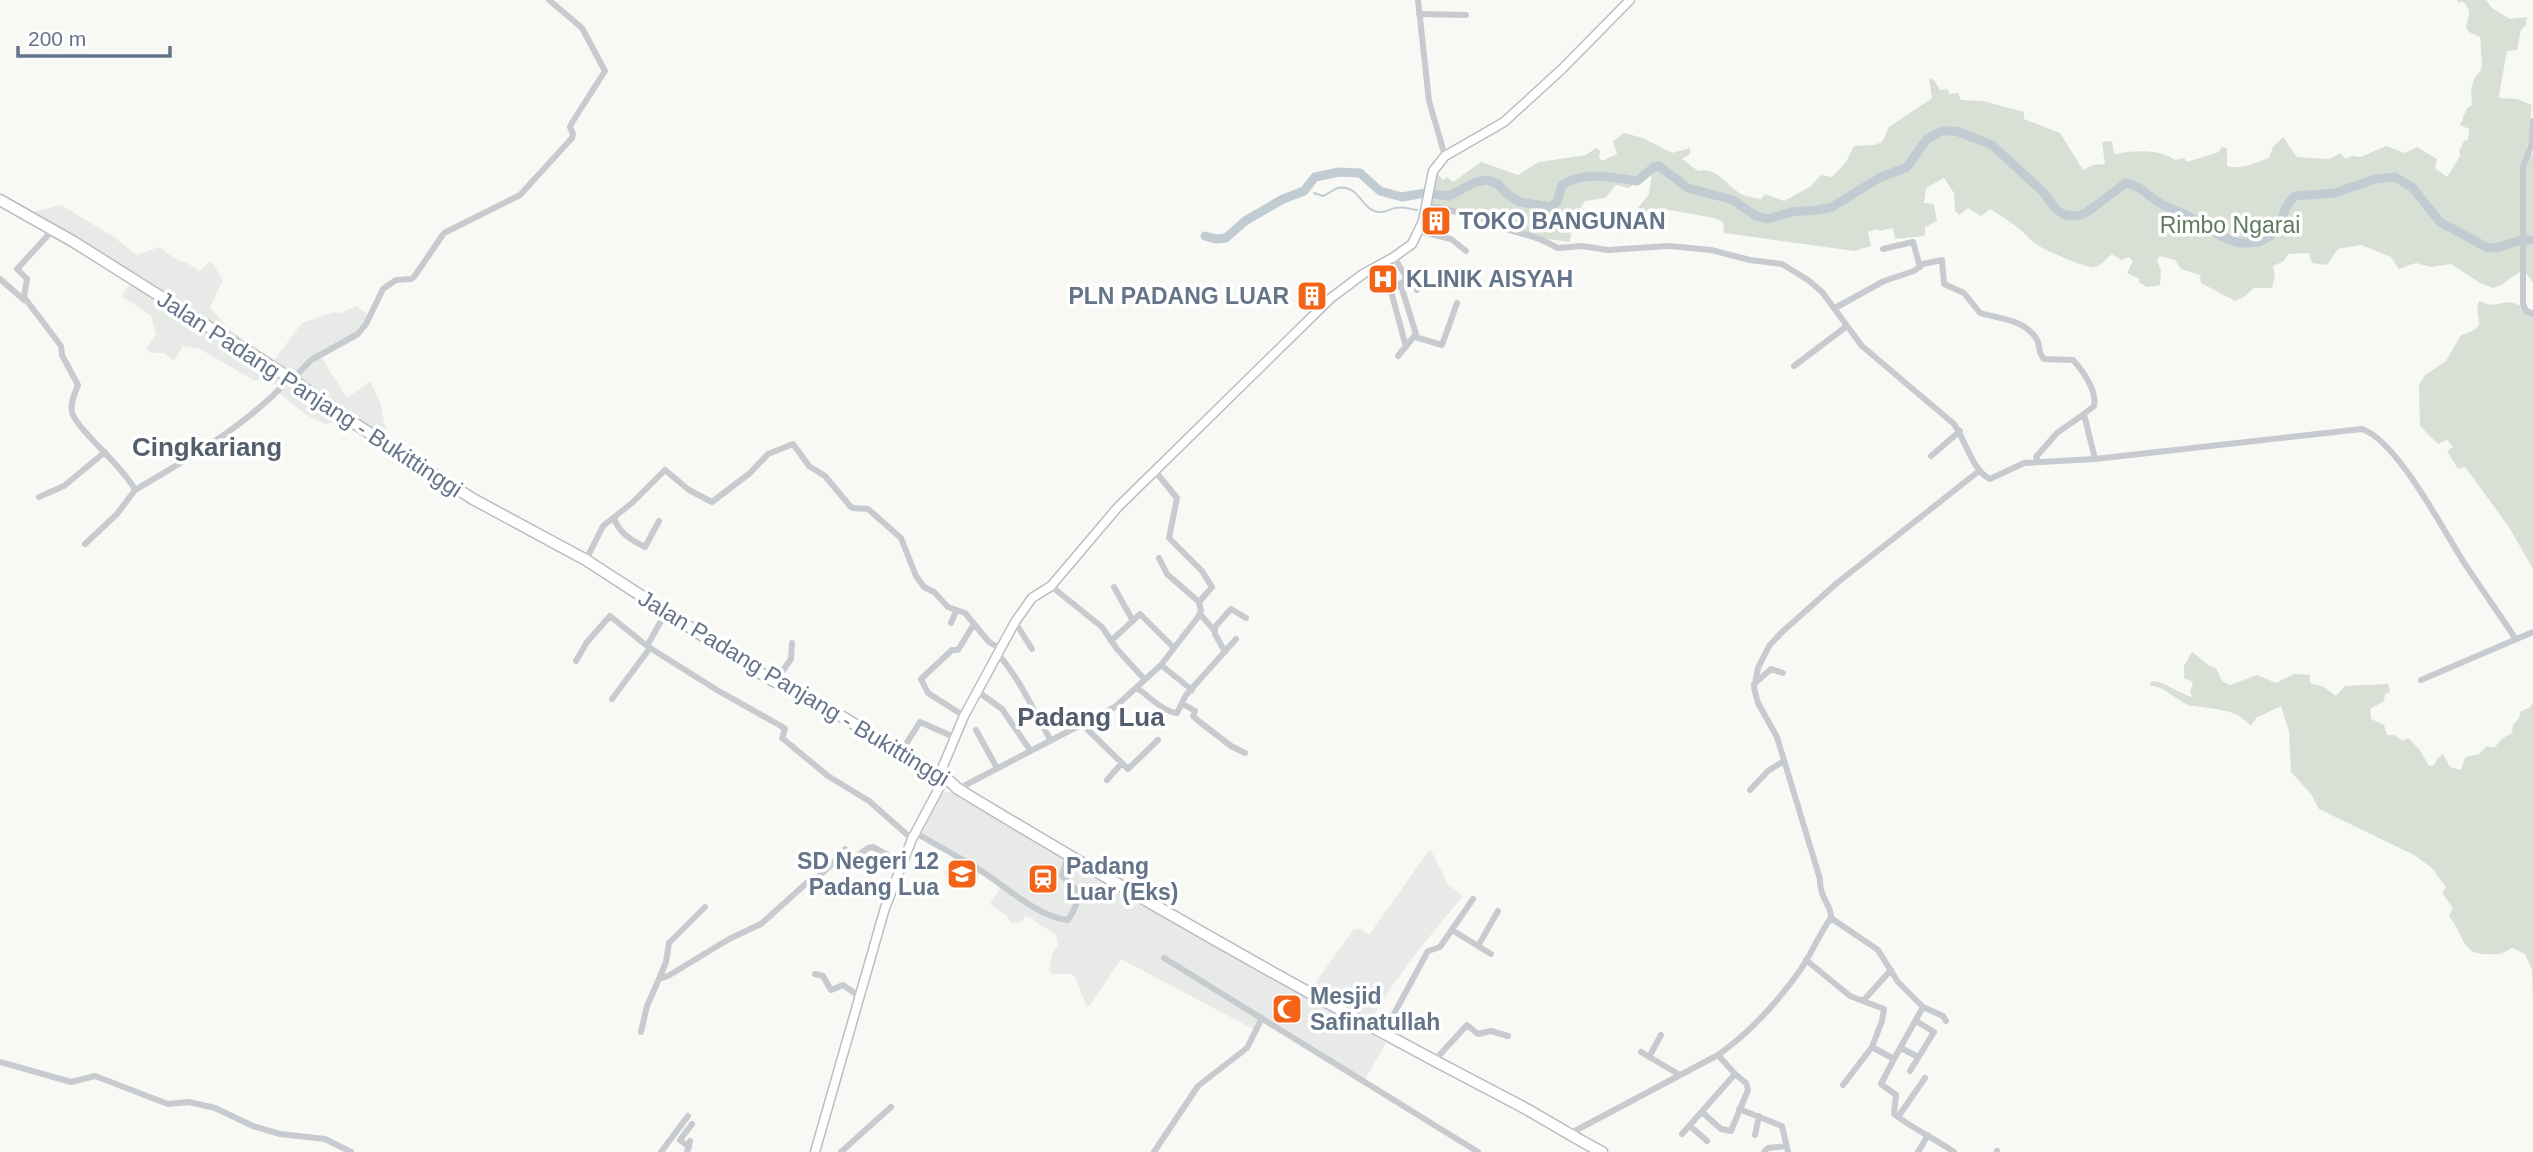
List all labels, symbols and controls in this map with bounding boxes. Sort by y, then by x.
scale bar [18,14,170,58]
text: 200 m [28,27,86,50]
building icon: TOKO BANGUNAN [1419,204,1453,238]
place label: TOKO BANGUNAN [1459,208,1666,234]
park label: Rimbo Ngarai [2160,212,2300,238]
hospital icon: KLINIK AISYAH [1366,262,1400,296]
place label: KLINIK AISYAH [1406,266,1573,292]
building icon: PLN PADANG LUAR [1295,279,1329,313]
place label: PLN PADANG LUAR [1068,283,1289,309]
street label: Jalan Padang Panjang - Bukittinggi [153,286,467,502]
district label: Cingkariang [132,432,282,462]
street label: Jalan Padang Panjang - Bukittinggi [634,585,954,791]
district label: Padang Lua [1017,702,1165,732]
place label: SD Negeri 12 Padang Lua [797,848,939,900]
place label: Padang Luar (Eks) [1066,853,1178,905]
school or university icon: SD Negeri 12 Padang Lua [945,857,979,891]
station icon: Padang Luar (Eks) [1026,862,1060,896]
place label: Mesjid Safinatullah [1310,983,1440,1035]
mosque icon: Mesjid Safinatullah [1270,992,1304,1026]

